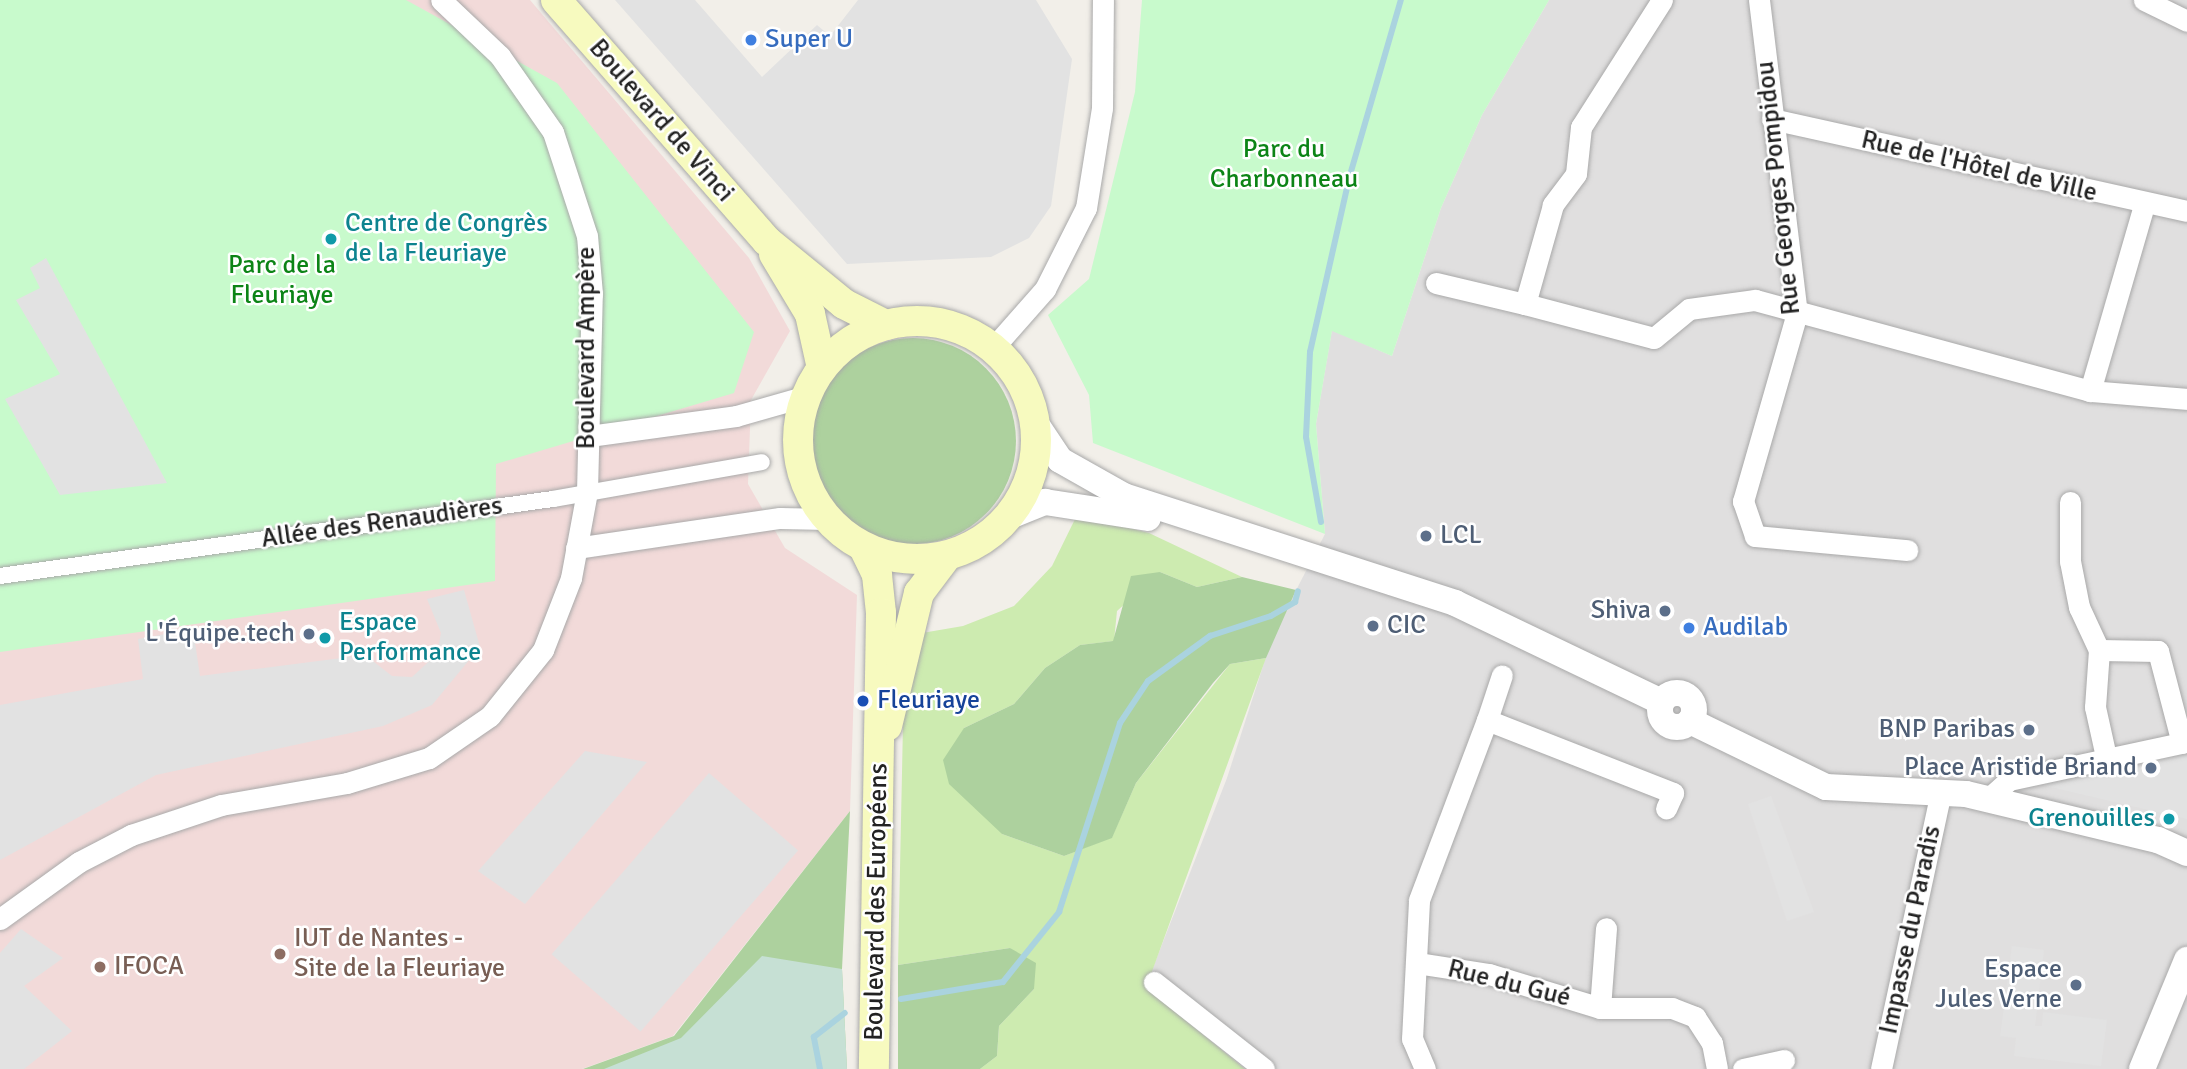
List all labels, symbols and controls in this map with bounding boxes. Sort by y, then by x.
place label: Super U [765,24,853,56]
marker: Super U [743,32,759,48]
street label: Boulevard de Vinci [582,33,740,209]
street label: Rue Georges Pompidou [1750,60,1808,316]
street label: Rue de l'Hôtel de Ville [1858,125,2100,209]
park label: Parc du Charbonneau [1210,134,1358,196]
place label: Centre de Congrès de la Fleuriaye [345,208,548,270]
marker: Centre de Congrès de la Fleuriaye [323,231,339,247]
street label: Boulevard Ampère [571,247,603,449]
park label: Parc de la Fleuriaye [228,250,336,312]
street label: Allée des Renaudières [259,491,505,555]
place label: LCL [1440,520,1482,552]
marker: LCL [1418,528,1434,544]
place label: Shiva [1591,595,1651,627]
marker: Shiva [1657,603,1673,619]
place label: Espace Performance [339,607,481,668]
place label: CIC [1387,610,1426,642]
place label: Audilab [1703,612,1788,644]
place label: L'Équipe.tech [145,618,295,650]
marker: CIC [1365,618,1381,634]
marker: Audilab [1681,620,1697,636]
marker: L'Équipe.tech [301,626,317,642]
marker: Espace Performance [317,630,333,646]
place label: Fleuriaye [877,685,980,717]
marker: Fleuriaye [855,693,871,709]
place label: BNP Paribas [1878,714,2015,746]
marker: BNP Paribas [2021,722,2037,738]
place label: Place Aristide Briand [1904,752,2137,784]
marker: Place Aristide Briand [2143,760,2159,776]
street label: Boulevard des Européens [859,763,895,1041]
place label: Grenouilles [2028,803,2155,835]
marker: Grenouilles [2161,811,2177,827]
street label: Impasse du Paradis [1874,823,1948,1037]
place label: IUT de Nantes - Site de la Fleuriaye [294,923,505,984]
marker: IUT de Nantes - Site de la Fleuriaye [272,946,288,962]
place label: IFOCA [114,951,184,983]
street label: Rue du Gué [1444,954,1574,1014]
place label: Espace Jules Verne [1935,954,2062,1016]
marker: IFOCA [92,959,108,975]
marker: Espace Jules Verne [2068,977,2084,993]

